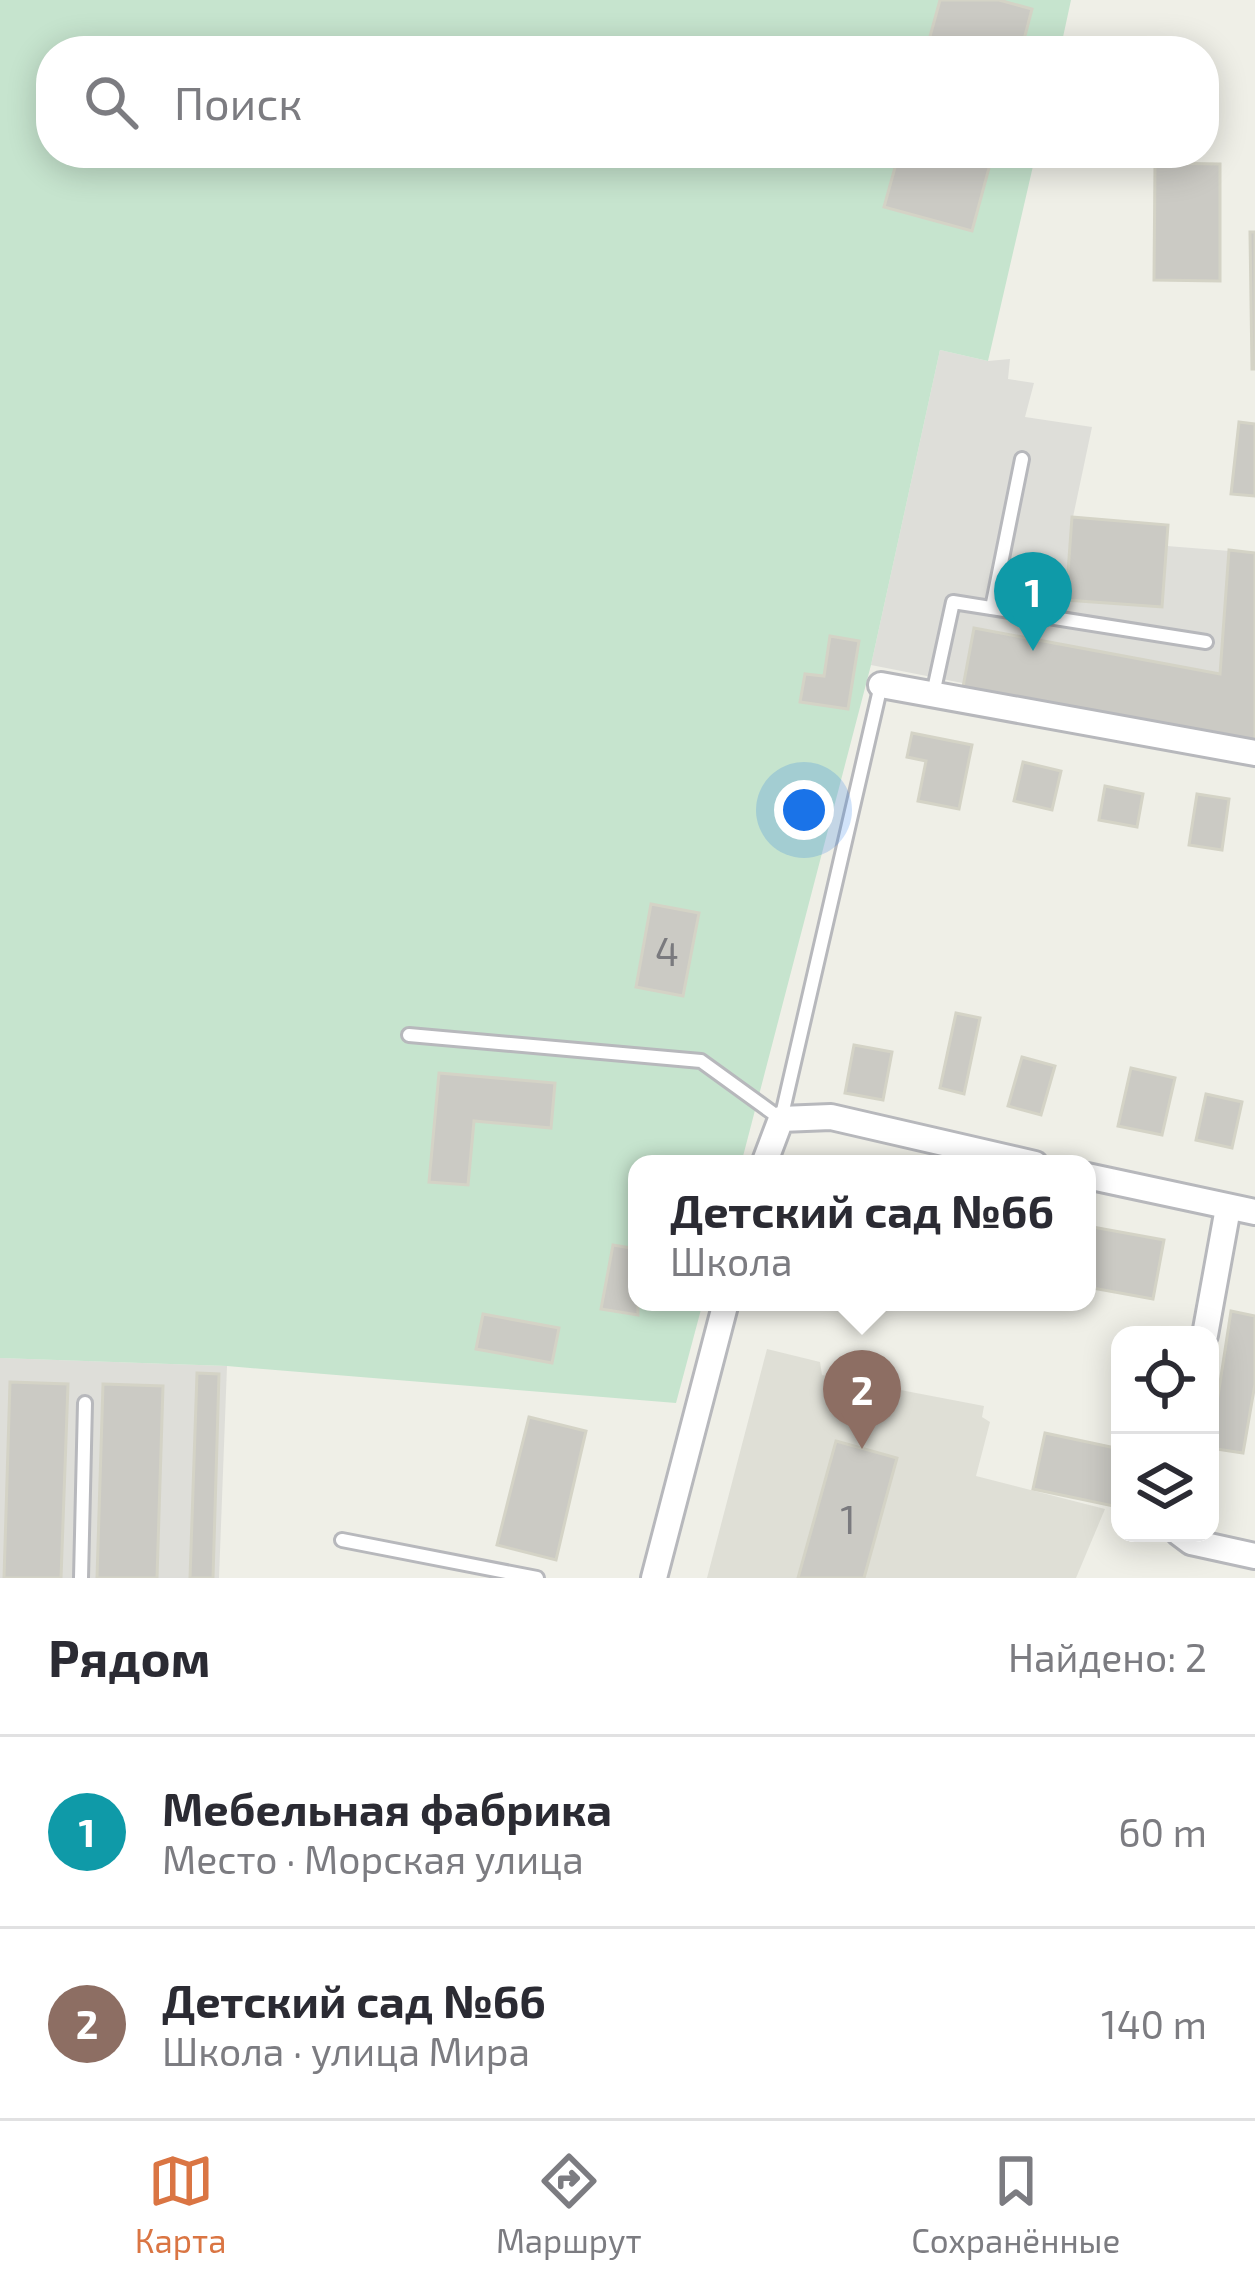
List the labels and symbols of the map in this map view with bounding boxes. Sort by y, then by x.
pin: 1 [994,552,1072,651]
your location [774,780,834,840]
house number: 4 [655,927,679,974]
pin: 2 [823,1350,901,1449]
house number: 1 [840,1495,856,1542]

